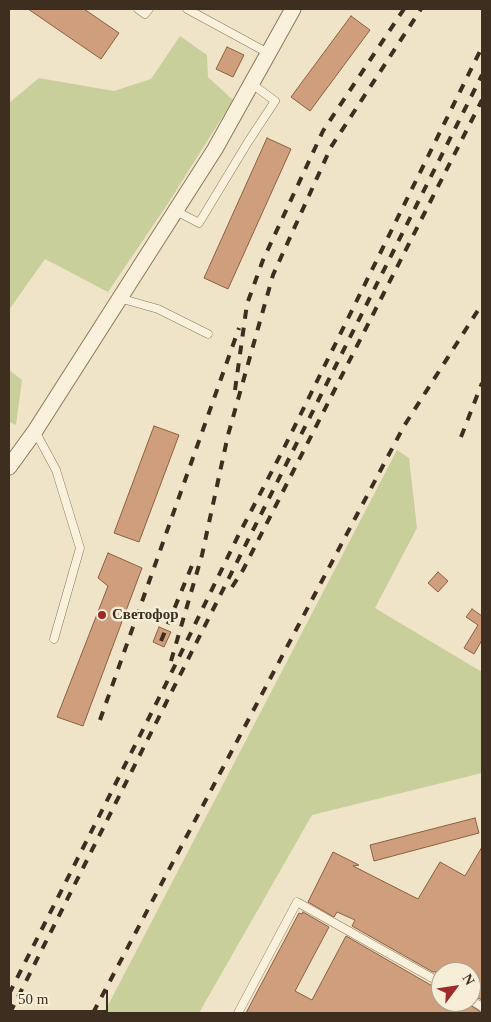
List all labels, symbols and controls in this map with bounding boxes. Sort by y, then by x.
place label: Светофор [112,606,178,624]
marker: Светофор [96,609,108,621]
north arrow [431,962,481,1012]
text: N [459,971,477,988]
scale bar [12,980,110,1012]
text: 50 m [18,991,48,1007]

